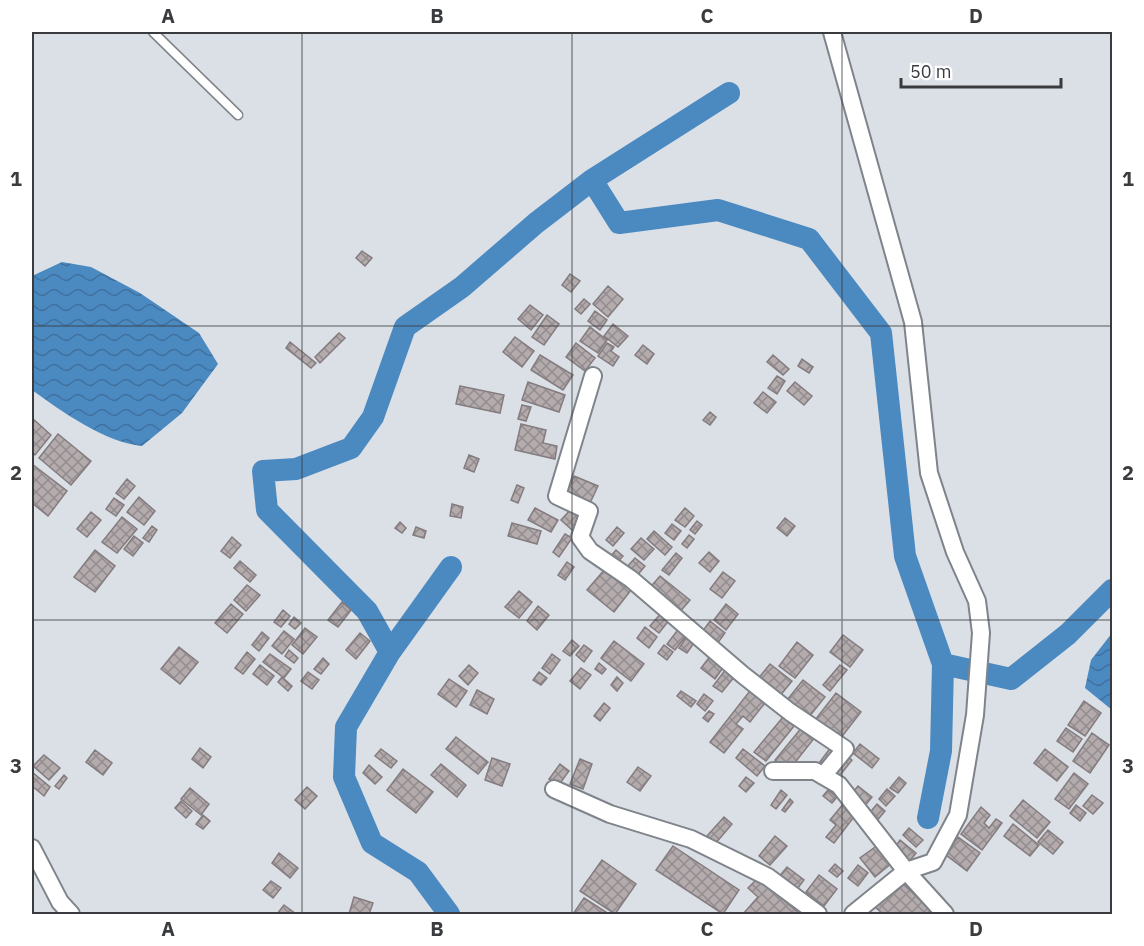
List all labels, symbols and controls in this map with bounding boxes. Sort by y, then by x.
text: A [161,2,175,29]
text: B [430,2,444,29]
text: C [700,2,714,29]
text: D [969,2,983,29]
scale bar [901,51,1062,89]
text: 50 m [910,60,952,83]
text: 1 [10,165,22,192]
text: 1 [1122,165,1134,192]
text: 2 [10,459,22,486]
text: 2 [1122,459,1134,486]
text: 3 [10,752,22,779]
text: 3 [1122,752,1134,779]
text: A [161,915,175,942]
text: B [430,915,444,942]
text: C [700,915,714,942]
text: D [969,915,983,942]

